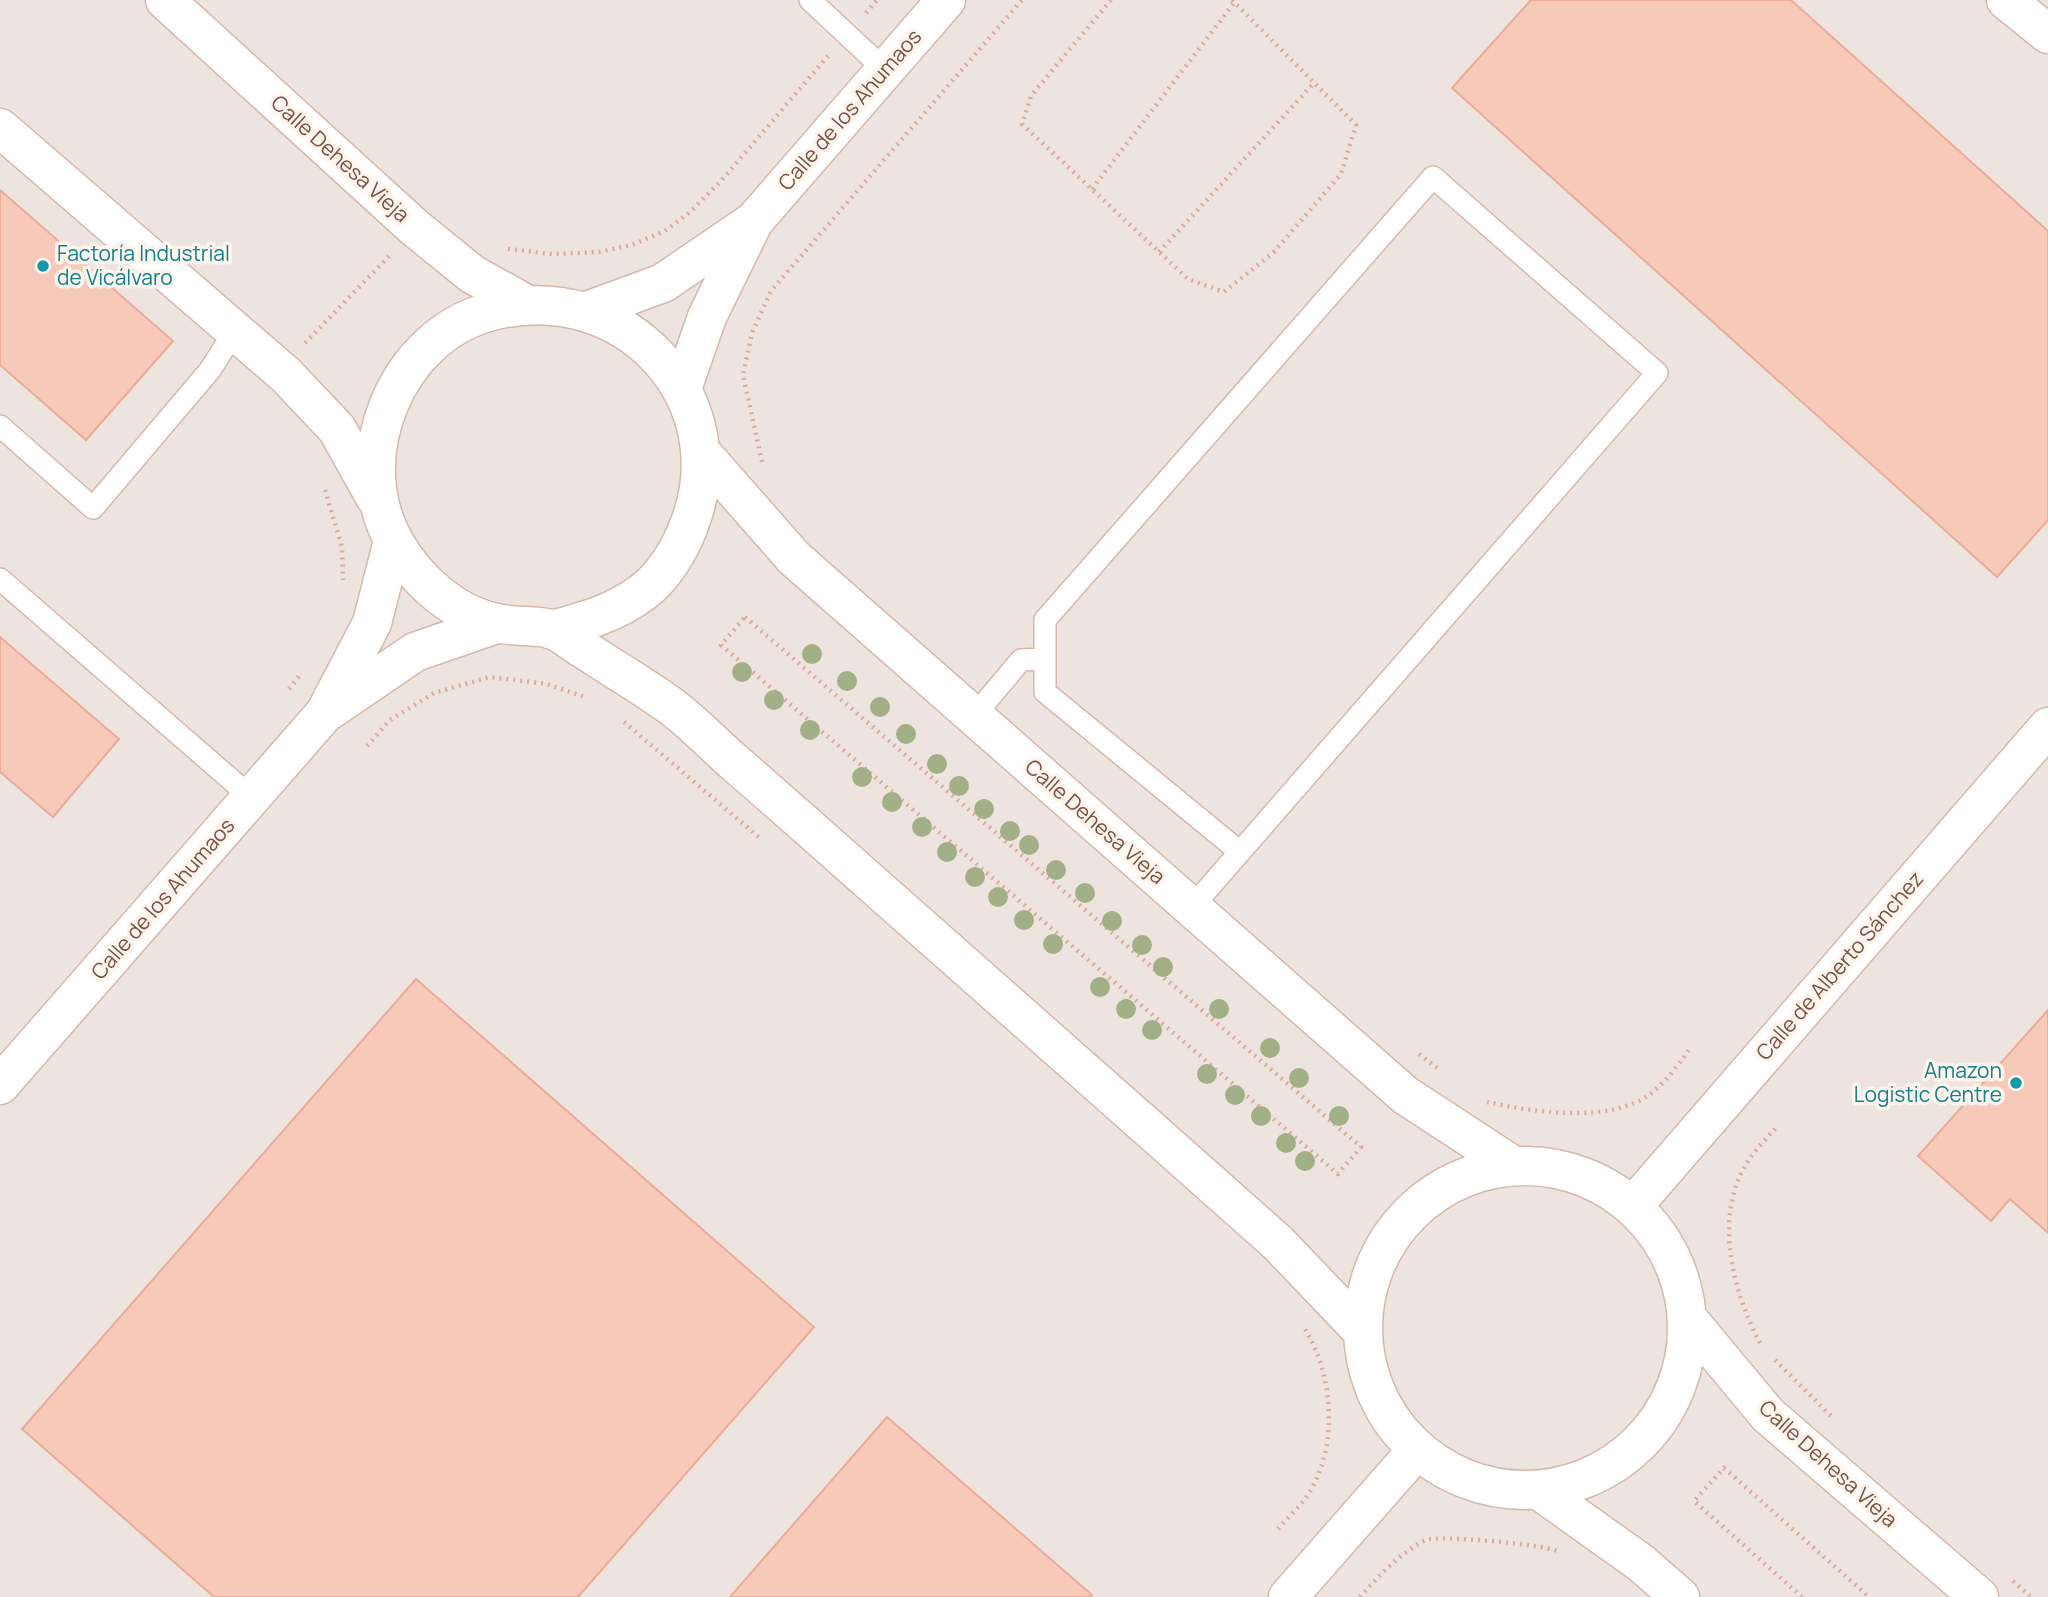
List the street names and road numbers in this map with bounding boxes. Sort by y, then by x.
street label: Calle de los Ahumaos [771,23,927,196]
street label: Calle Dehesa Vieja [265,89,416,228]
street label: Calle Dehesa Vieja [1020,753,1172,890]
street label: Calle de los Ahumaos [84,812,240,985]
street label: Calle de Alberto Sánchez [1749,865,1929,1066]
street label: Calle Dehesa Vieja [1753,1394,1904,1533]

